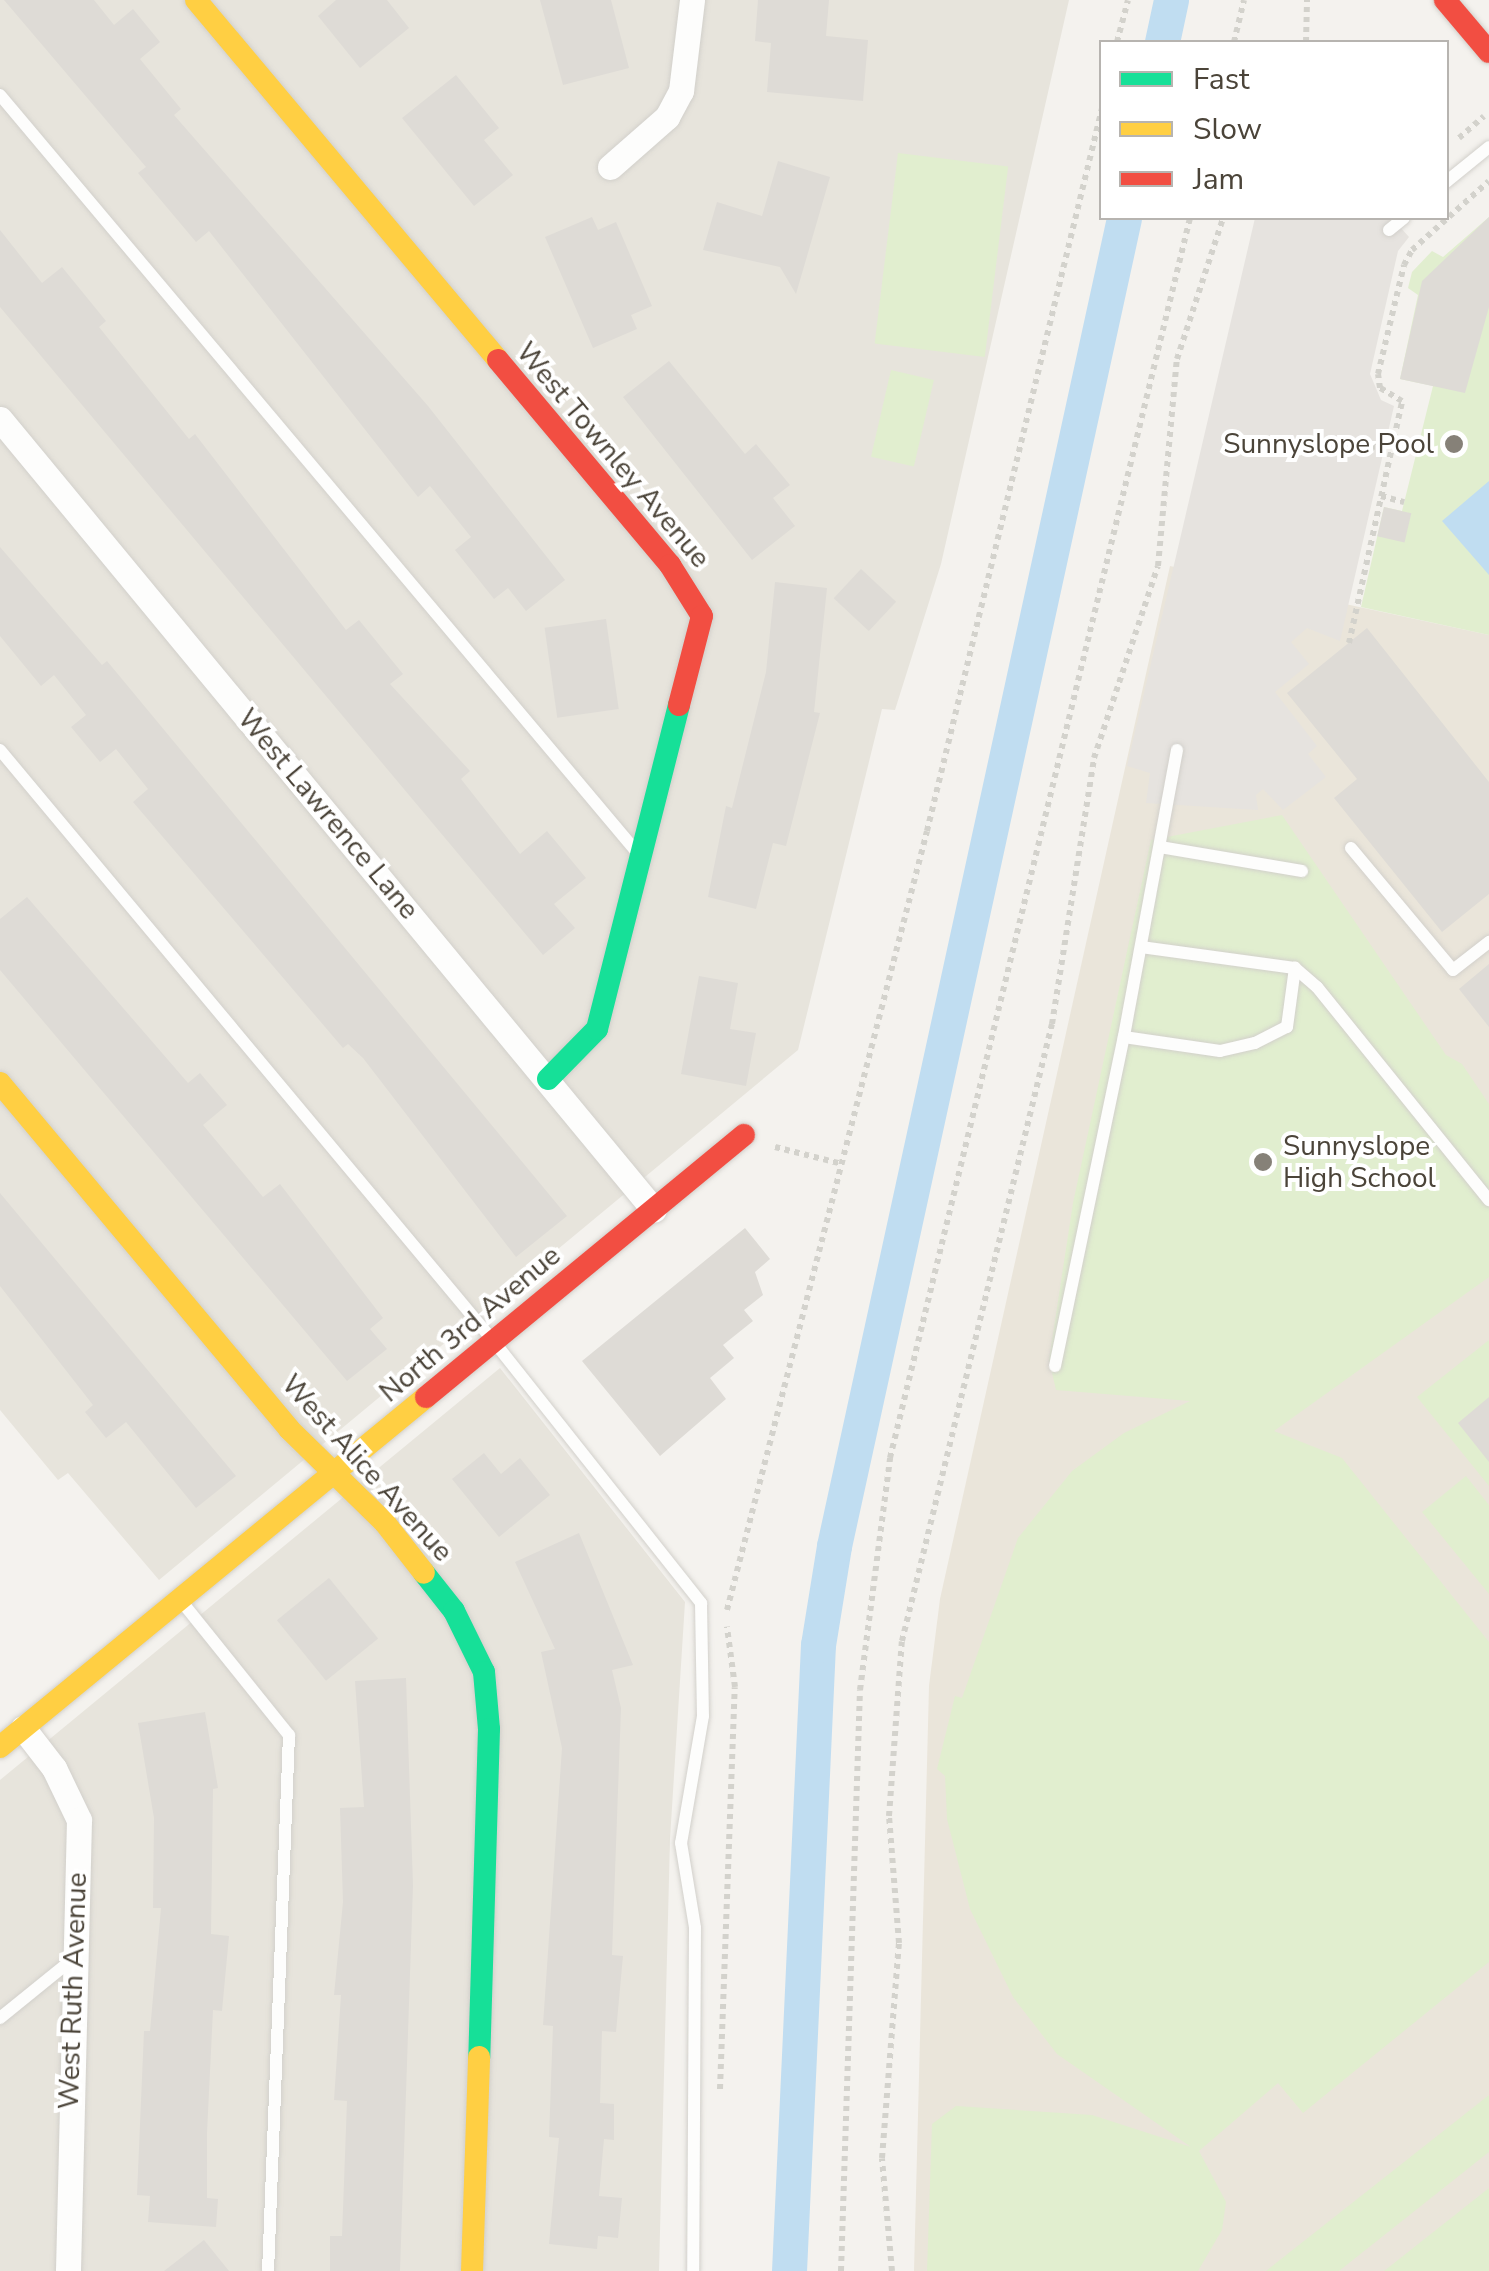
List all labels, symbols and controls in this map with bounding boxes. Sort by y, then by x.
legend [1099,40,1449,220]
text: Fast [1193,59,1250,100]
text: Slow [1193,109,1262,150]
text: Jam [1193,159,1244,200]
street label: West Townley Avenue [509,336,717,574]
place label: Sunnyslope Pool [1223,427,1434,461]
marker: Sunnyslope Pool [1443,433,1465,455]
street label: West Lawrence Lane [230,702,426,926]
place label: Sunnyslope High School [1283,1129,1436,1195]
marker: Sunnyslope High School [1252,1151,1274,1173]
street label: North 3rd Avenue [373,1239,567,1409]
street label: West Alice Avenue [274,1368,460,1568]
street label: West Ruth Avenue [52,1872,94,2110]

